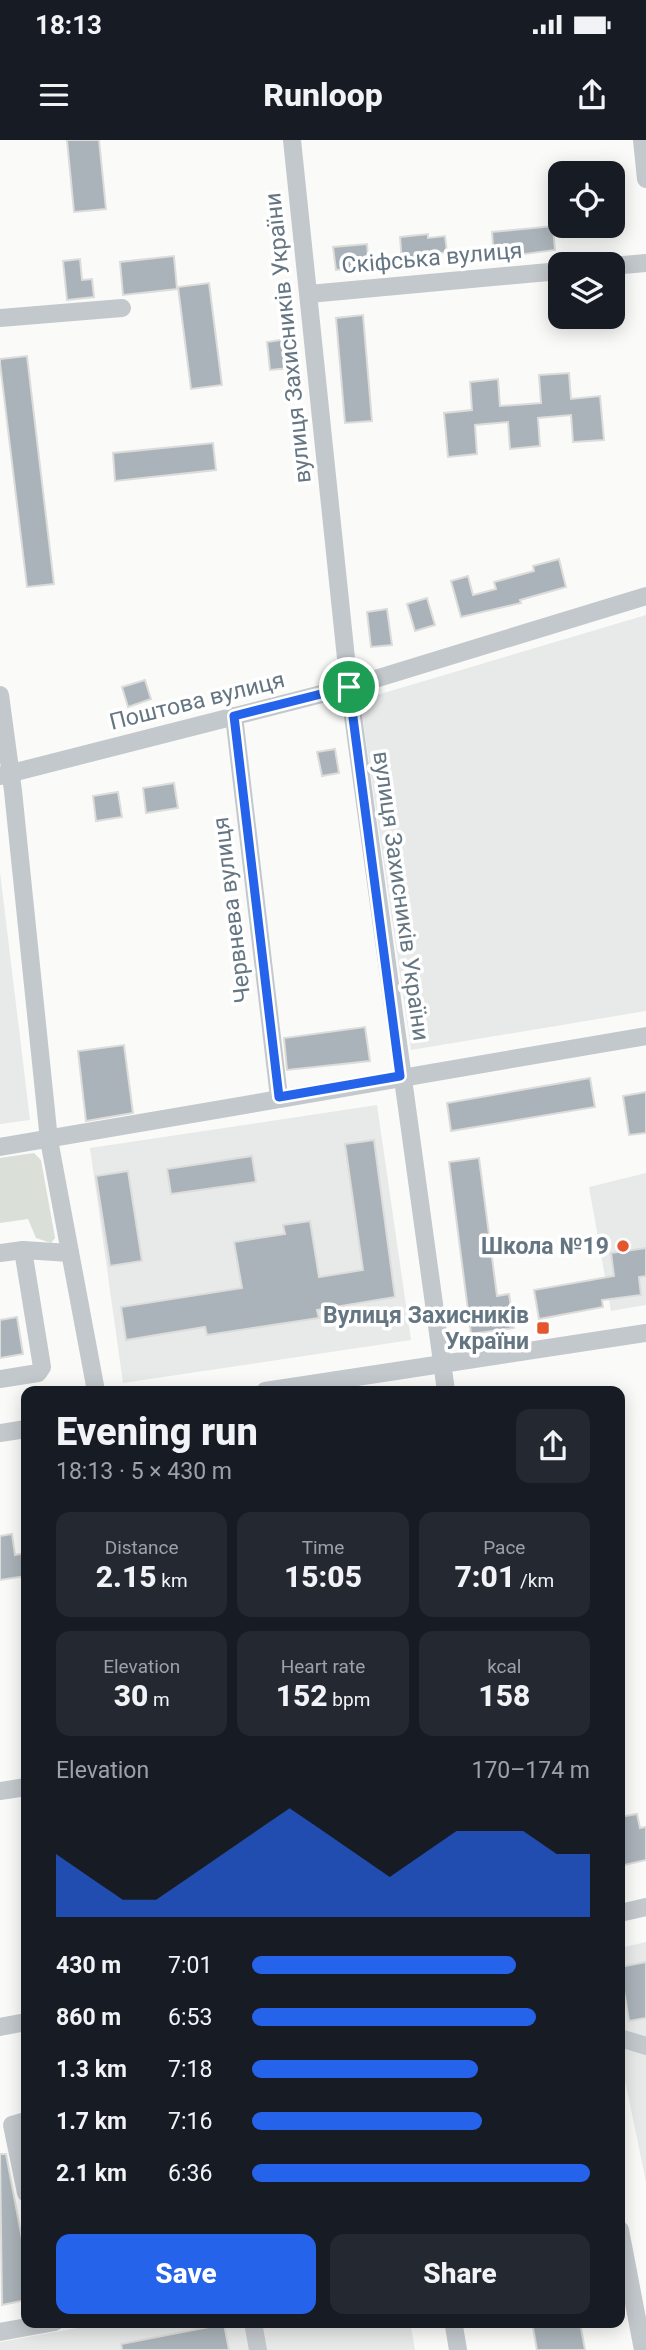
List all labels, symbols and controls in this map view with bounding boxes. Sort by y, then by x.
text: 18:13 [35,10,102,40]
icon: menu [35,76,73,114]
text: Runloop [263,76,383,114]
icon: share [573,76,611,114]
map controls [548,161,625,329]
button: locate [548,161,625,238]
street label: вулиця Захисників України [259,191,317,485]
street label: Скіфська вулиця [341,237,523,279]
button: layers [548,252,625,329]
pin [319,657,379,717]
street label: Поштова вулиця [107,666,287,736]
icon: arrive [330,668,368,706]
street label: вулиця Захисників України [367,750,435,1042]
street label: Червнева вулиця [207,815,257,1005]
place label: Школа №19 [481,1233,609,1260]
marker: Школа №19 [615,1238,631,1254]
place label: Вулиця Захисників України [323,1302,529,1355]
marker: Вулиця Захисників України [535,1320,551,1336]
button: share [516,1409,590,1483]
text: Evening run [56,1410,258,1454]
text: 18:13 · 5 × 430 m [56,1458,232,1485]
text: Distance [105,1536,179,1559]
text: Time [302,1536,344,1559]
text: Pace [483,1536,525,1559]
text: 2.15 [96,1559,157,1594]
text: 15:05 [284,1559,362,1594]
text: 7:01 [455,1559,515,1594]
text: km [157,1569,188,1592]
text: /km [515,1569,554,1592]
text: Elevation [103,1655,180,1678]
text: Heart rate [281,1655,365,1678]
text: kcal [487,1655,522,1678]
text: 30 [114,1678,148,1713]
text: 152 [276,1678,328,1713]
text: 158 [478,1678,530,1713]
text: m [148,1688,170,1711]
text: bpm [328,1688,370,1711]
text: Elevation [56,1757,149,1784]
text: 170–174 m [471,1757,590,1784]
text: 430 m [56,1952,121,1979]
text: 7:01 [168,1952,212,1979]
text: 860 m [56,2004,121,2031]
text: 6:53 [168,2004,212,2031]
text: 1.3 km [56,2056,127,2083]
text: 7:18 [168,2056,212,2083]
text: 1.7 km [56,2108,127,2135]
text: 7:16 [168,2108,212,2135]
text: 2.1 km [56,2160,127,2187]
text: 6:36 [168,2160,212,2187]
button: Save [56,2234,316,2314]
button: Share [330,2234,590,2314]

